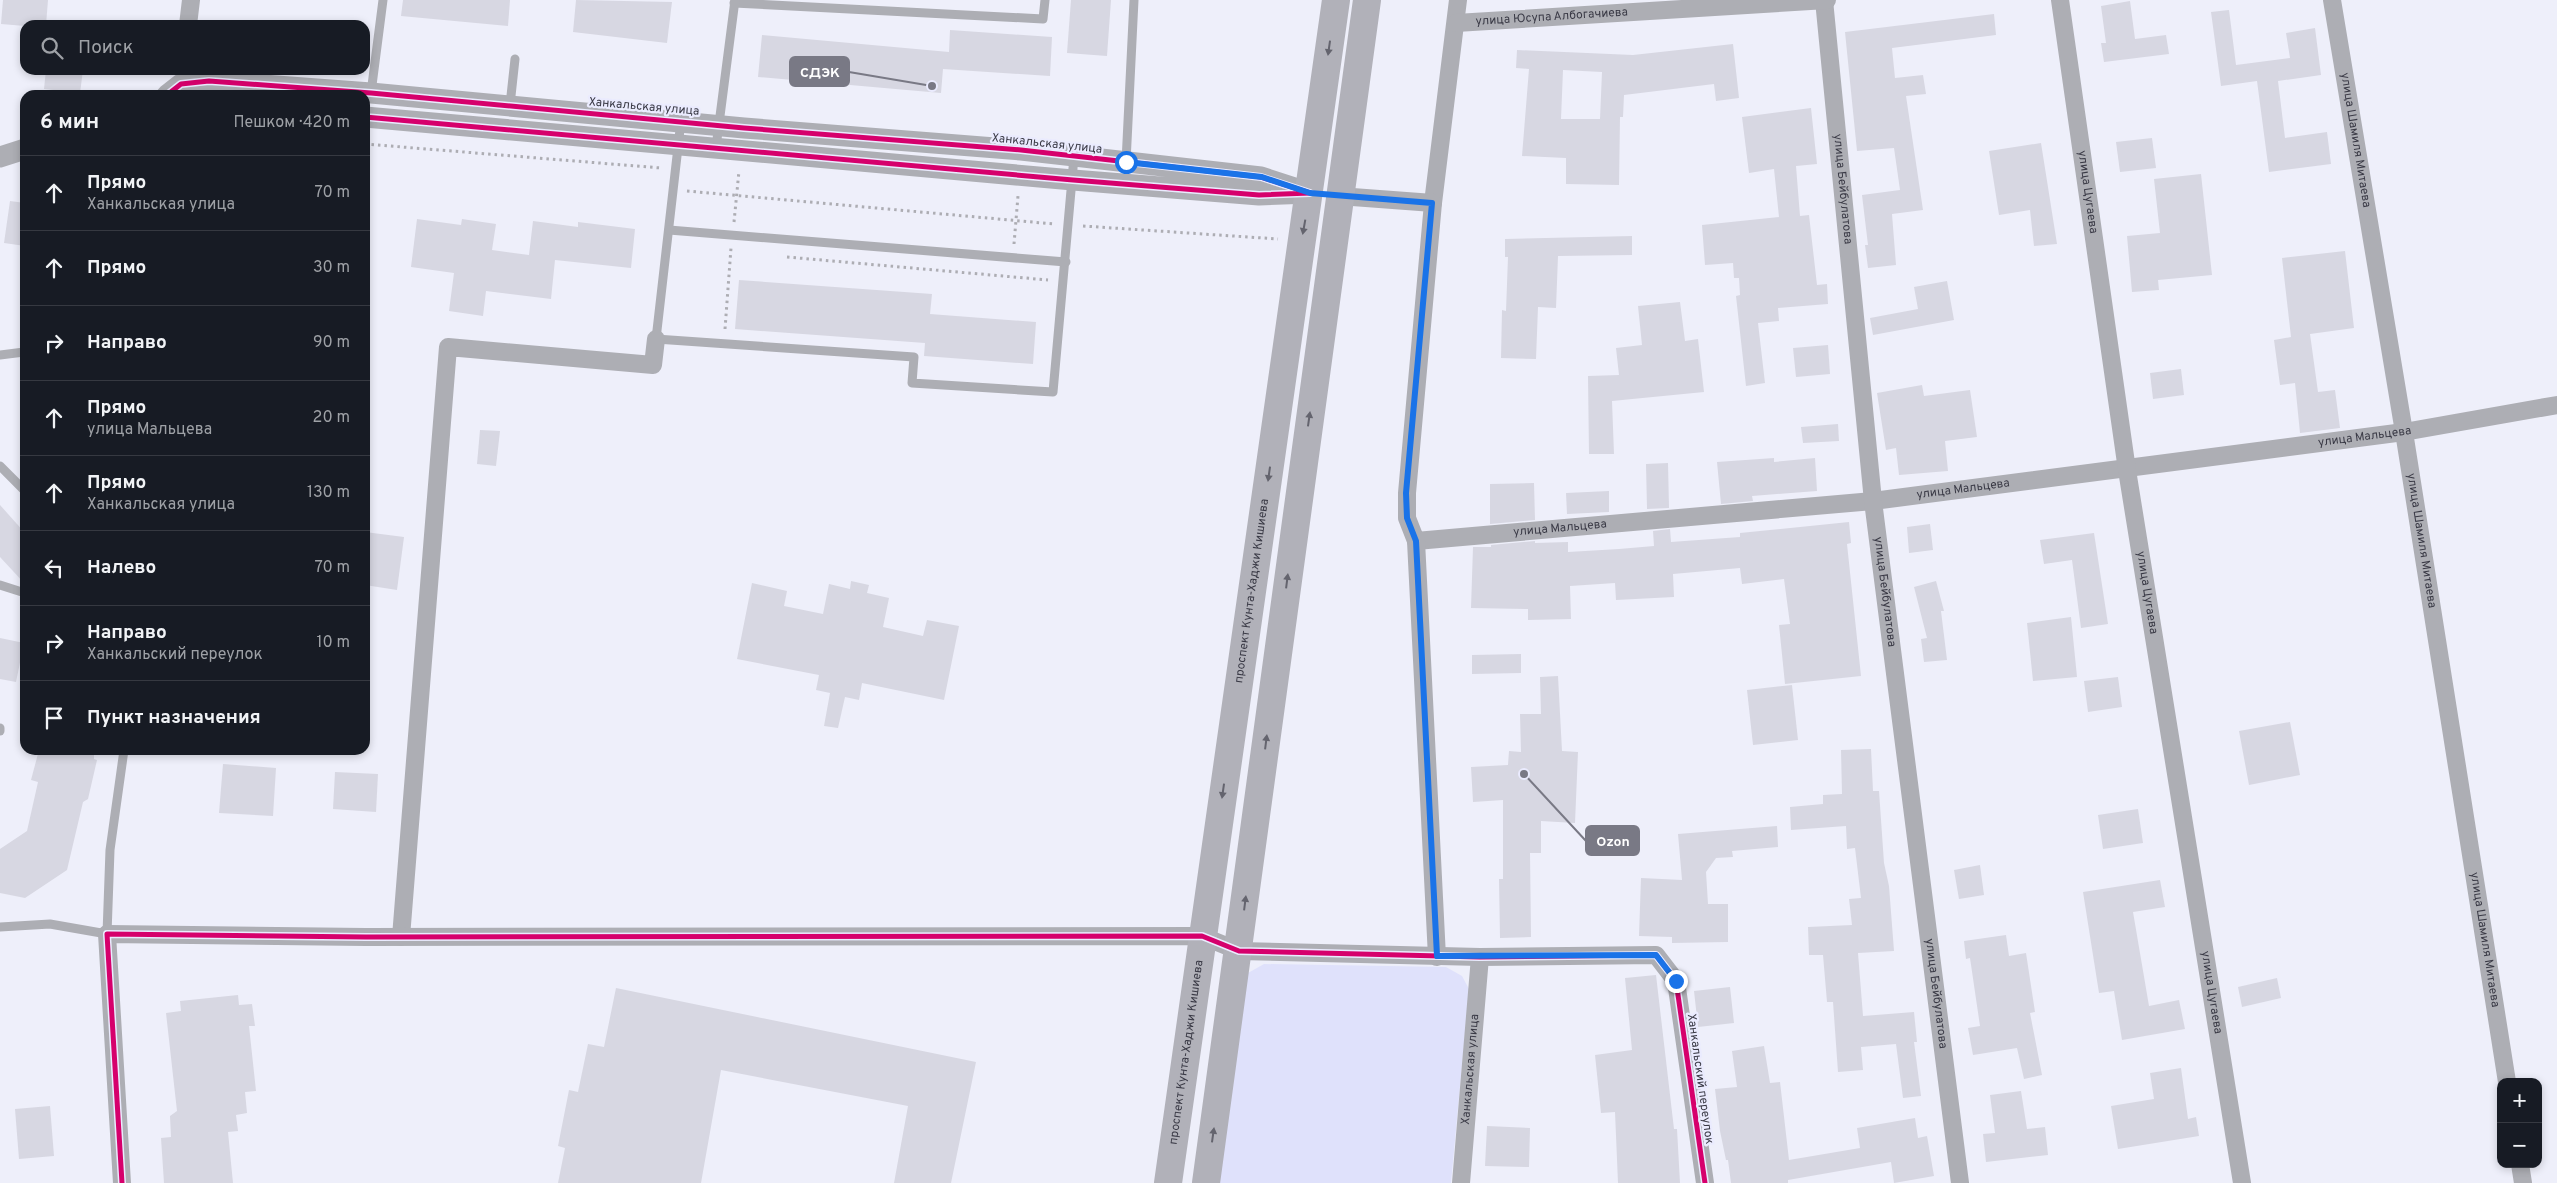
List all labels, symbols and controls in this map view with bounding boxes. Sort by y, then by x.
street label: улица Юсупа Албогачиева [1475,4,1628,30]
search box [20,20,370,75]
icon: search [38,34,66,62]
text: Поиск [78,36,134,60]
one-way arrow [1325,41,1333,57]
callout: СДЭК [790,57,849,86]
text: СДЭК [800,65,840,82]
street label: улица Шамиля Митаева [2336,71,2374,209]
street label: Ханкальская улица [588,94,700,120]
text: 6 мин [40,109,99,136]
text: Пешком · 420 m [234,113,350,133]
street label: Ханкальская улица [991,130,1103,158]
street label: улица Бейбулатова [1829,133,1856,245]
street label: улица Цугаева [2074,149,2101,235]
route start [1115,151,1138,174]
text: Прямо [87,171,146,195]
icon: ahead [40,179,68,207]
text: 70 m [315,183,350,203]
text: Ханкальская улица [87,195,235,215]
one-way arrow [1300,219,1308,235]
icon: ahead [40,254,68,282]
text: Прямо [87,256,146,280]
text: 30 m [313,258,350,278]
icon: right [40,329,68,357]
text: Направо [87,331,167,355]
text: 90 m [313,333,350,353]
text: Прямо [87,396,146,420]
icon: ahead [40,404,68,432]
text: 20 m [313,408,350,428]
one-way arrow [1305,411,1313,427]
text: улица Мальцева [87,420,212,440]
street label: улица Мальцева [2317,423,2413,451]
one-way arrow [1265,466,1273,482]
text: Прямо [87,471,146,495]
street label: улица Шамиля Митаева [2403,472,2440,609]
street label: улица Мальцева [1915,475,2011,503]
icon: ahead [40,479,68,507]
text: 130 m [307,483,350,503]
text: Ханкальская улица [87,495,235,515]
street label: проспект Кунта-Хаджи Кишиева [1231,498,1273,684]
street label: улица Мальцева [1513,516,1608,540]
street label: улица Бейбулатова [1870,536,1900,648]
street label: улица Цугаева [2132,550,2161,635]
icon: left [40,554,68,582]
text: Налево [87,556,156,580]
text: 70 m [315,558,350,578]
one-way arrow [1283,572,1291,588]
text: Направо [87,621,167,645]
icon: right [40,629,68,657]
text: 10 m [316,633,350,653]
text: Ханкальский переулок [87,645,263,665]
icon: arrive [40,704,68,732]
text: Пункт назначения [87,706,261,730]
one-way arrow [1262,733,1270,749]
one-way arrow [1219,783,1227,799]
callout: Ozon [1586,826,1639,855]
text: Ozon [1596,834,1630,851]
street label: улица Шамиля Митаева [2466,871,2503,1008]
one-way arrow [1241,895,1249,911]
street label: улица Бейбулатова [1921,938,1951,1050]
street label: улица Цугаева [2197,950,2226,1035]
street label: проспект Кунта-Хаджи Кишиева [1166,959,1208,1146]
route end [1665,970,1688,993]
street label: Ханкальская улица [1458,1013,1483,1125]
street label: Ханкальский переулок [1683,1013,1717,1145]
map controls [2497,1078,2542,1168]
button: + [2497,1078,2542,1123]
button: − [2497,1123,2542,1168]
one-way arrow [1209,1126,1217,1142]

